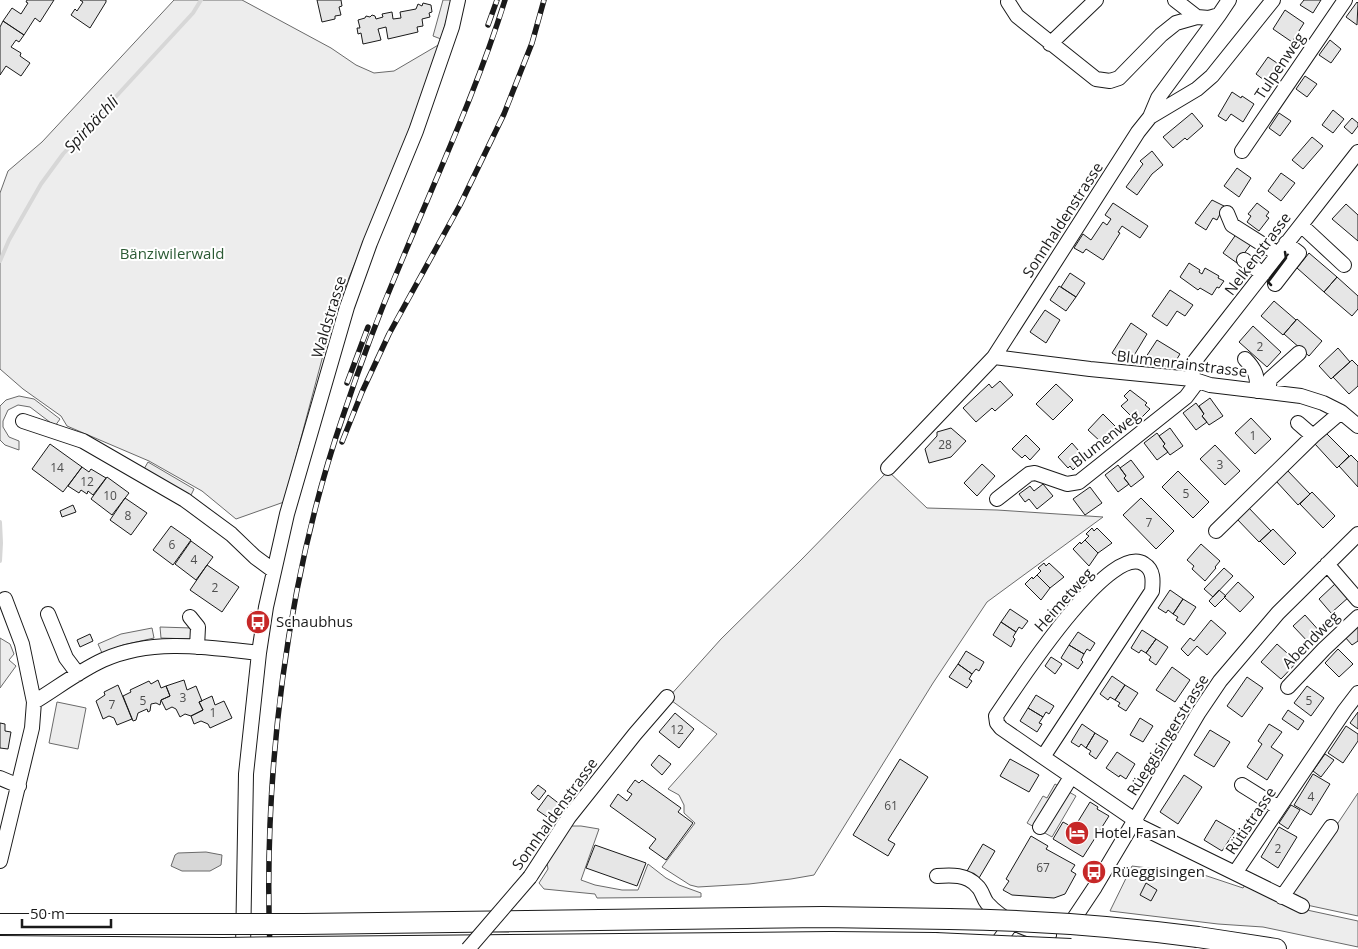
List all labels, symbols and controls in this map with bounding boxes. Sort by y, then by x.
street label: Tulpenweg [1250,28,1309,103]
water label: Spirbächli [59,90,124,157]
street label: Sonnhaldenstrasse [1017,158,1107,281]
street label: Nelkenstrasse [1220,208,1295,299]
park label: Bänziwilerwald [120,243,224,263]
street label: Waldstrasse [306,273,350,360]
house number: 2 [1257,338,1264,355]
street label: Blumenrainstrasse [1116,345,1249,381]
street label: Blumenweg [1067,405,1144,471]
house number: 1 [1250,427,1256,444]
house number: 28 [938,436,952,453]
house number: 3 [1217,456,1224,473]
house number: 14 [50,459,64,476]
house number: 12 [80,473,94,490]
house number: 5 [1183,485,1190,502]
house number: 10 [103,487,117,504]
house number: 8 [125,507,132,524]
house number: 7 [1146,514,1153,531]
house number: 6 [169,536,176,553]
house number: 4 [191,551,198,568]
street label: Heimetweg [1029,563,1097,635]
house number: 2 [212,579,219,596]
street label: Abendweg [1277,606,1343,672]
bus stop icon: Schaubhus [245,609,271,635]
place label: Schaubhus [276,611,353,631]
street label: Rüeggisingerstrasse [1122,670,1213,799]
house number: 3 [180,689,187,706]
house number: 5 [140,692,147,709]
house number: 5 [1306,692,1313,709]
house number: 7 [109,696,116,713]
house number: 1 [210,704,216,721]
house number: 12 [670,721,684,738]
street label: Sonnhaldenstrasse [507,754,602,873]
street label: Rütistrasse [1220,783,1280,858]
house number: 4 [1308,788,1315,805]
house number: 61 [884,797,898,814]
hotel icon: Hotel Fasan [1064,820,1090,846]
place label: Hotel Fasan [1094,822,1176,842]
house number: 2 [1275,840,1282,857]
house number: 67 [1036,859,1050,876]
bus stop icon: Rüeggisingen [1081,859,1107,885]
place label: Rüeggisingen [1112,861,1205,881]
scale bar [22,896,111,928]
text: 50 m [30,903,65,923]

